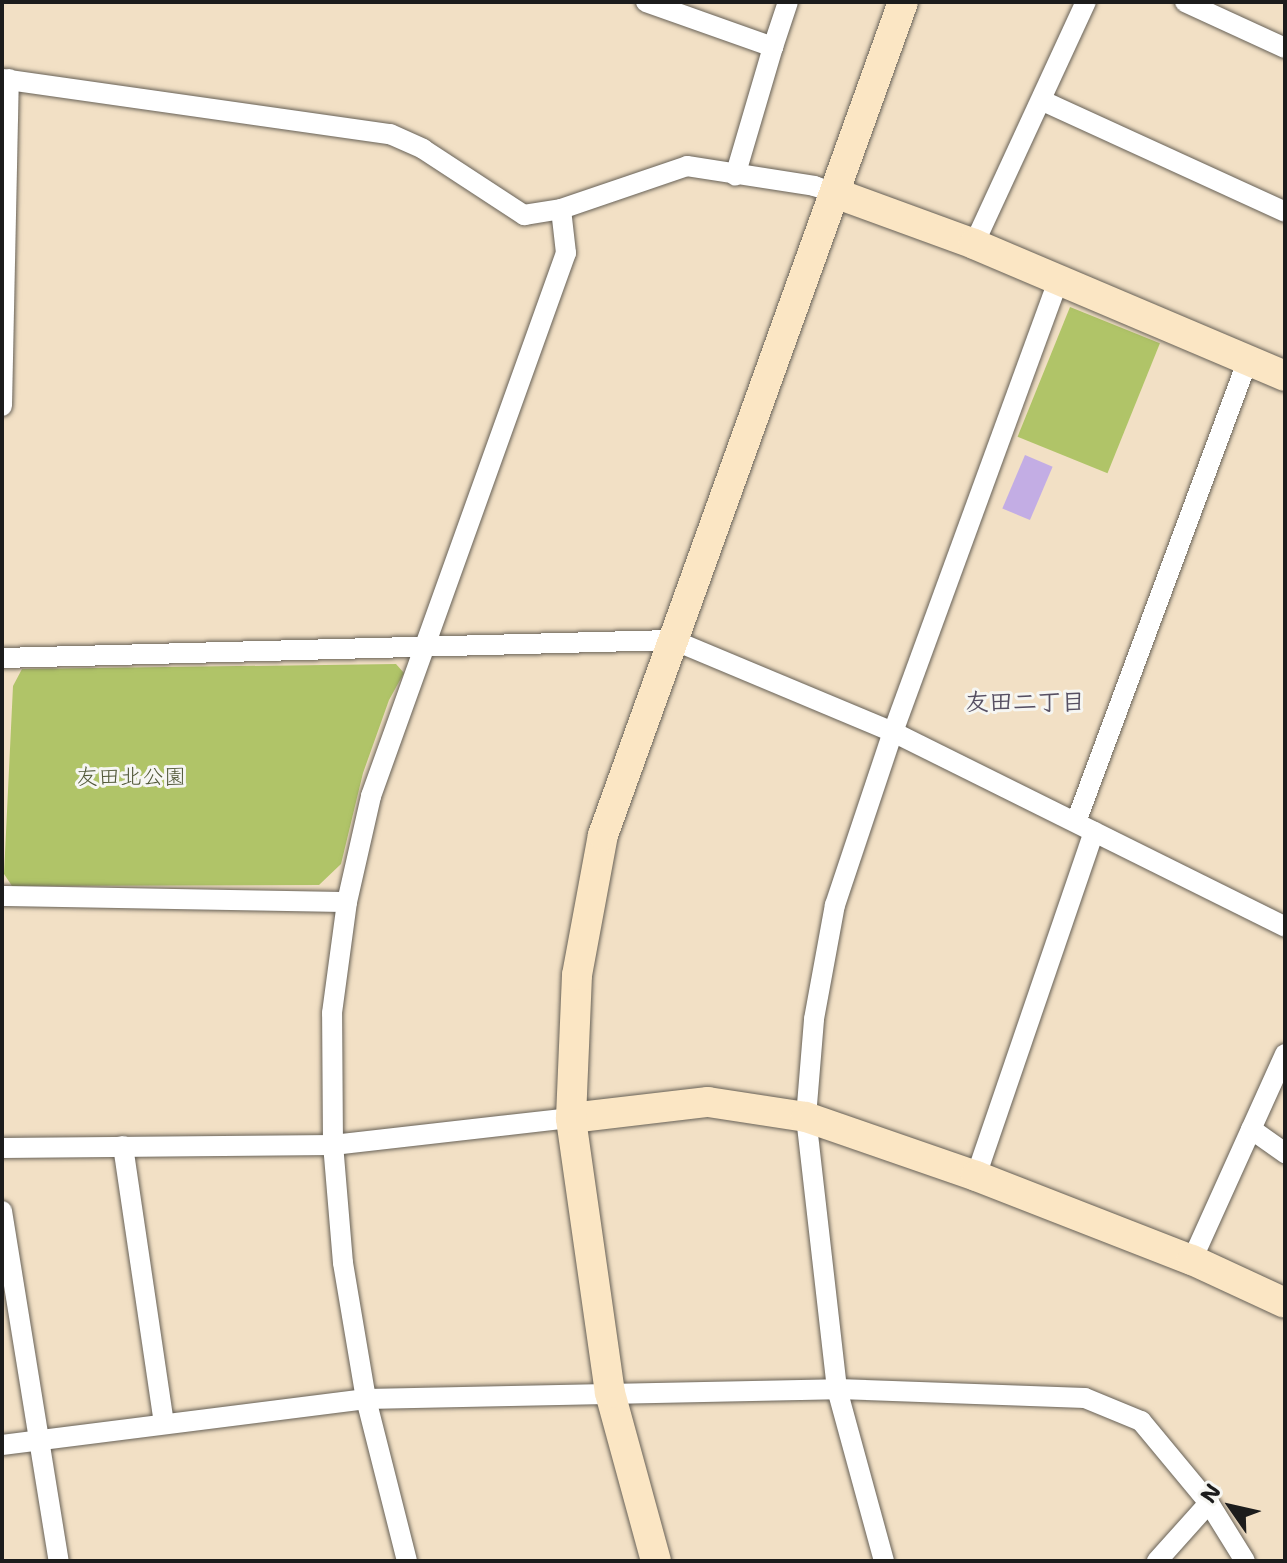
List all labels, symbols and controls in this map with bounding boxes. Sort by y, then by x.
district label: 友田二丁目 [965,689,1085,717]
park label: 友田北公園 [76,764,186,790]
north arrow [1191,1467,1271,1547]
text: N [1194,1478,1228,1509]

